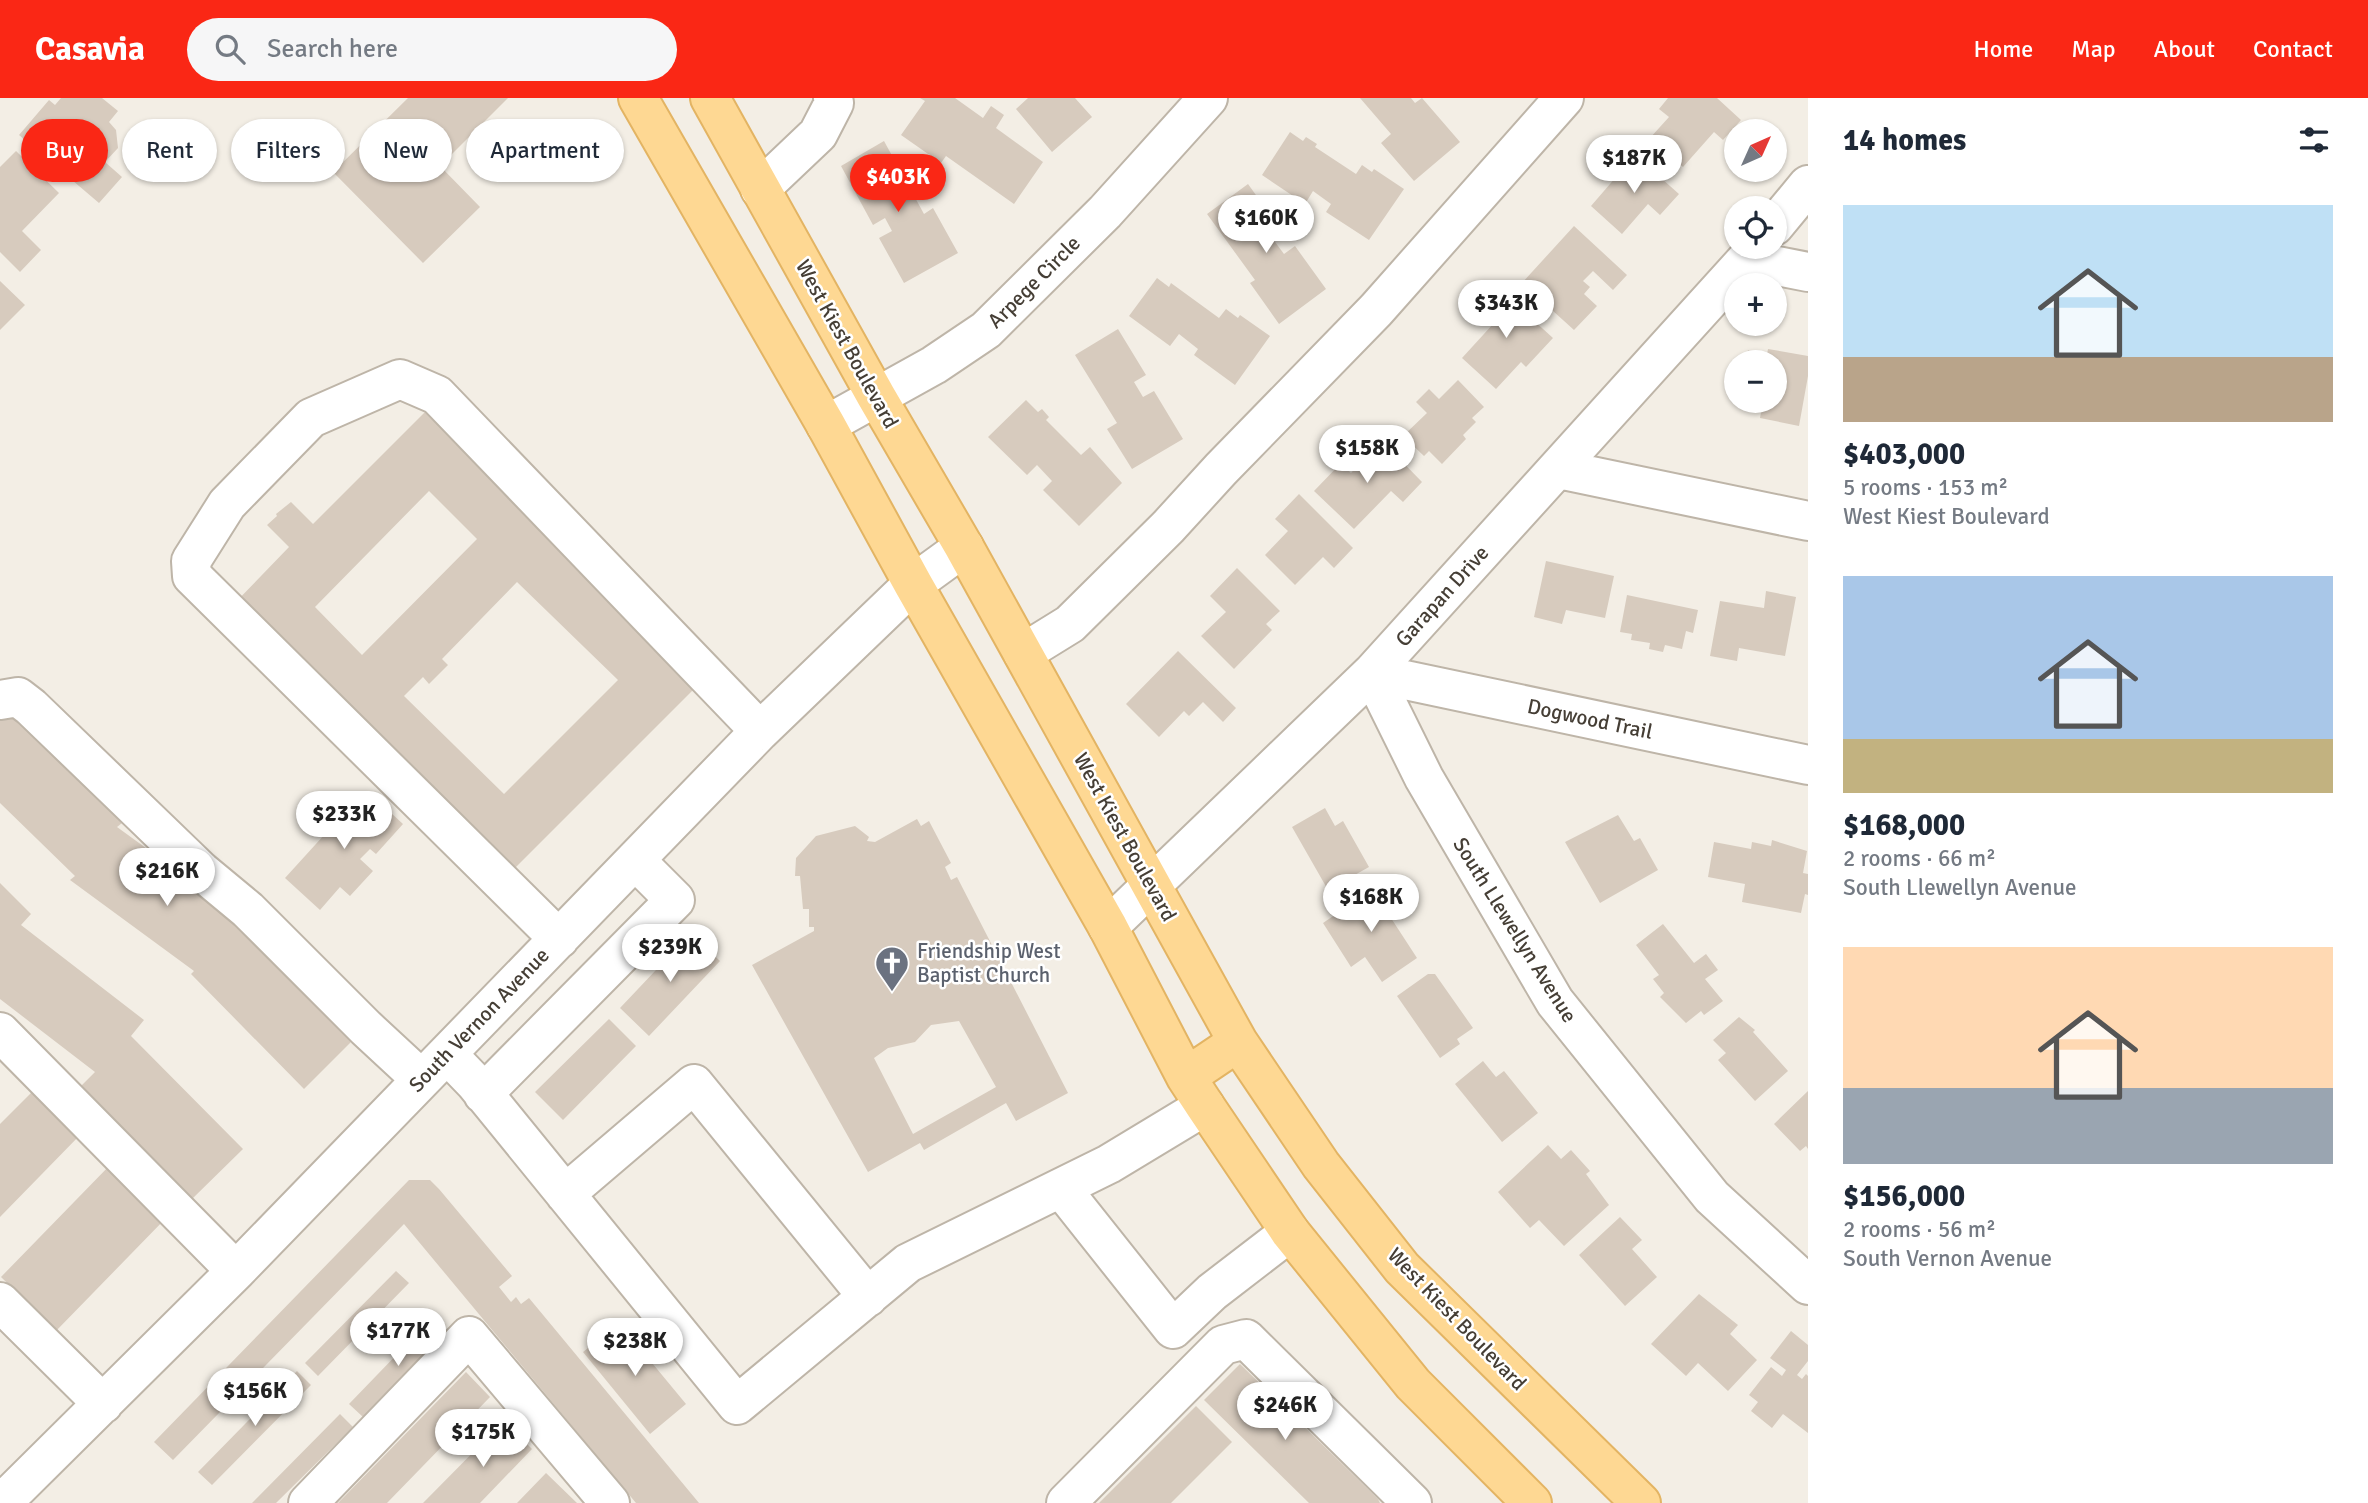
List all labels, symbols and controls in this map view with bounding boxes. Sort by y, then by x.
search box [187,18,677,81]
text: Casavia [35,29,145,70]
icon: search [211,30,249,68]
text: Search here [267,33,398,65]
text: Home [1973,34,2033,64]
text: Map [2071,34,2116,64]
text: About [2154,34,2215,64]
text: Contact [2253,34,2333,64]
chip: Buy [21,119,108,182]
chip: Rent [122,119,217,182]
chip: Filters [231,119,345,182]
chip: New [359,119,452,182]
chip: Apartment [466,119,624,182]
north arrow [1724,119,1787,182]
map controls [1724,119,1787,413]
icon: filters [2295,121,2333,159]
text: 14 homes [1843,122,1966,159]
pin: $187K [1585,136,1683,195]
text: $187K [1602,143,1666,172]
pin: $403K [849,155,947,214]
text: $403K [866,162,930,191]
pin: $160K [1217,195,1315,255]
button: locate [1724,196,1787,259]
text: $160K [1234,203,1298,232]
street label: Arpege Circle [982,230,1086,334]
icon: home [2025,250,2151,376]
street label: West Kiest Boulevard [790,255,904,433]
button: + [1724,273,1787,336]
pin: $343K [1457,280,1555,340]
text: $343K [1474,288,1538,317]
button: − [1724,350,1787,413]
pin: $158K [1318,426,1416,485]
text: $158K [1335,433,1399,462]
text: $403,000 [1843,436,1965,473]
text: 5 rooms · 153 m² [1843,473,2008,502]
text: West Kiest Boulevard [1843,502,2050,531]
street label: Garapan Drive [1390,540,1494,652]
icon: home [2025,621,2151,747]
street label: Dogwood Trail [1525,693,1655,745]
street label: West Kiest Boulevard [1068,748,1182,926]
pin: $233K [295,792,393,851]
text: $233K [312,799,376,828]
text: $168,000 [1843,807,1965,844]
street label: South Llewellyn Avenue [1447,833,1583,1027]
text: 2 rooms · 66 m² [1843,844,1996,873]
pin: $216K [118,848,216,908]
text: $216K [135,856,199,885]
text: South Llewellyn Avenue [1843,873,2077,902]
pin: $168K [1322,874,1420,934]
text: $168K [1339,882,1403,911]
pin: $239K [621,924,719,984]
text: $239K [638,932,702,961]
place label: Friendship West Baptist Church [917,938,1061,988]
street label: South Vernon Avenue [403,942,555,1098]
church icon: Friendship West Baptist Church [873,944,911,993]
icon: home [2025,992,2151,1118]
text: $156,000 [1843,1178,1965,1215]
text: 2 rooms · 56 m² [1843,1215,1996,1244]
street label: West Kiest Boulevard [1382,1242,1532,1396]
text: South Vernon Avenue [1843,1244,2052,1273]
pin: $177K [349,1308,447,1368]
text: $177K [366,1316,430,1345]
pin: $238K [586,1318,684,1378]
text: $238K [603,1326,667,1355]
pin: $156K [206,1368,304,1428]
text: $156K [223,1376,287,1405]
pin: $246K [1236,1382,1334,1442]
text: $246K [1253,1390,1317,1419]
pin: $175K [434,1410,532,1469]
text: $175K [451,1417,515,1446]

